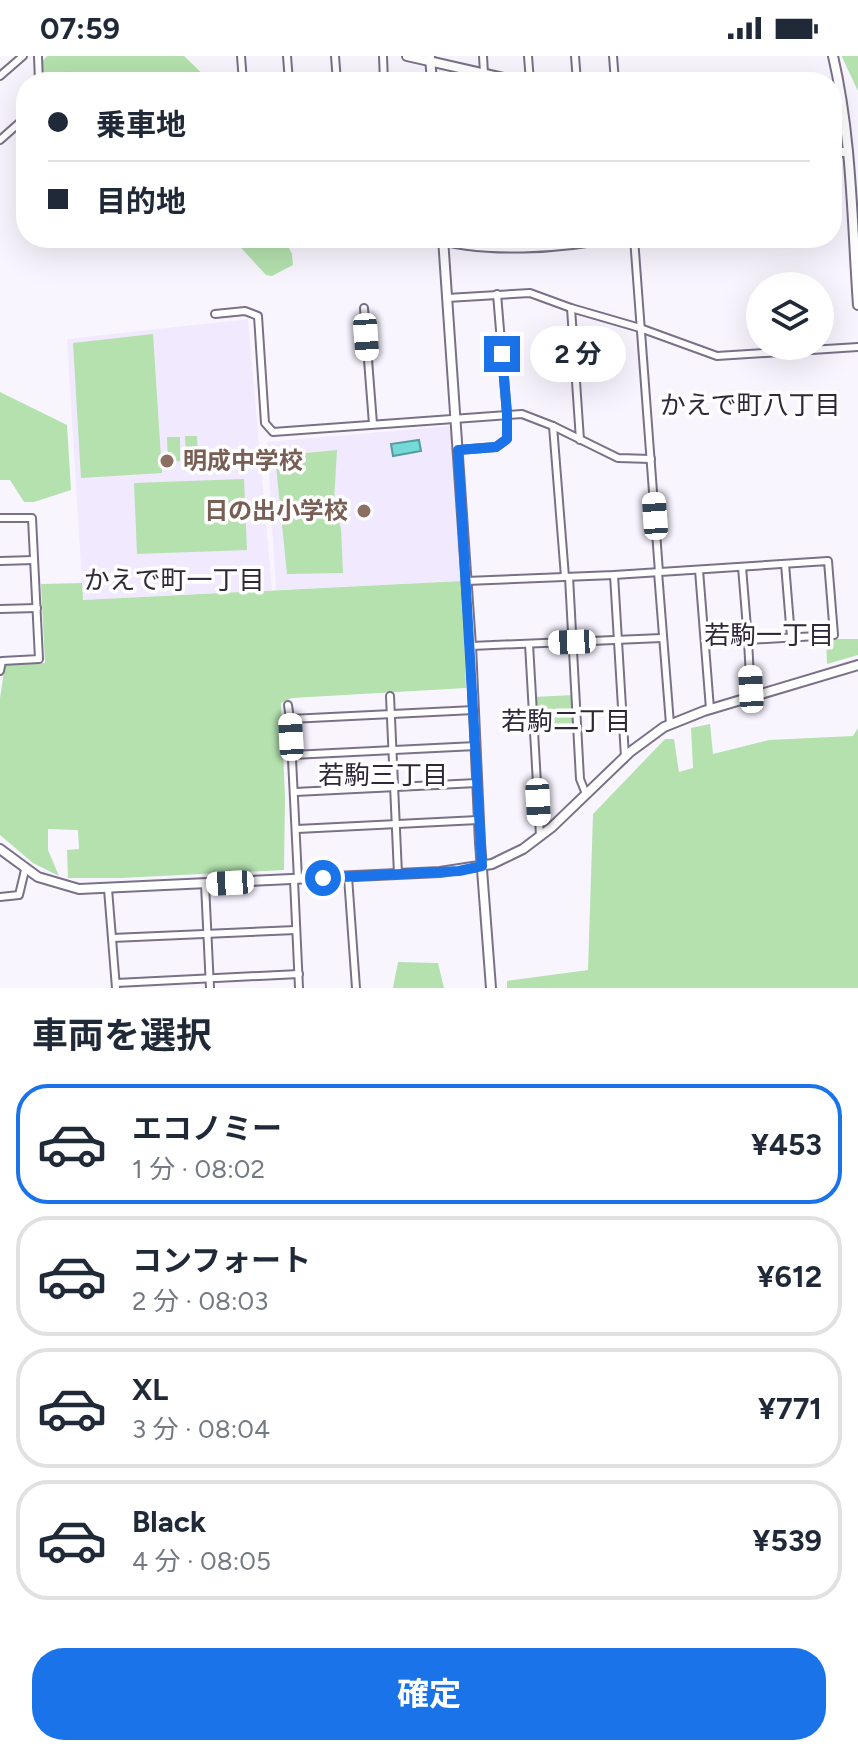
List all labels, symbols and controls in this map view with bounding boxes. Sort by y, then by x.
text: 07:59 [40,10,120,47]
text: 乗車地 [96,106,186,143]
text: 目的地 [96,183,186,220]
map controls [746,272,834,360]
button: layers [746,272,834,360]
car [352,312,380,362]
callout: 2 分 [530,326,626,382]
route end [484,336,520,372]
text: 2 分 [554,338,602,370]
district label: かえで町八丁目 [659,389,841,421]
place label: 明成中学校 [183,446,303,475]
marker: 明成中学校 [158,452,176,470]
car [641,491,669,541]
place label: 日の出小学校 [204,496,348,525]
marker: 日の出小学校 [355,502,373,520]
district label: かえで町一丁目 [83,564,265,596]
district label: 若駒一丁目 [704,619,834,651]
car [548,629,596,655]
car [738,664,764,714]
district label: 若駒二丁目 [501,705,631,737]
car [278,712,304,762]
district label: 若駒三丁目 [318,759,448,791]
car [525,777,551,827]
route start [305,860,341,896]
car [205,870,255,896]
text: 車両を選択 [32,1014,212,1057]
icon: car [36,1108,108,1180]
text: エコノミー [132,1110,282,1147]
text: ¥453 [751,1126,822,1163]
text: 1 分 · 08:02 [132,1153,265,1185]
icon: car [36,1240,108,1312]
text: コンフォート [132,1242,311,1279]
text: ¥612 [757,1258,822,1295]
text: 2 分 · 08:03 [132,1285,268,1317]
text: XL [132,1371,168,1408]
icon: car [36,1372,108,1444]
text: ¥771 [758,1390,822,1427]
text: 3 分 · 08:04 [132,1413,270,1445]
text: Black [132,1503,206,1540]
icon: car [36,1504,108,1576]
text: ¥539 [753,1522,822,1559]
text: 4 分 · 08:05 [132,1545,271,1577]
button: 確定 [32,1648,826,1740]

